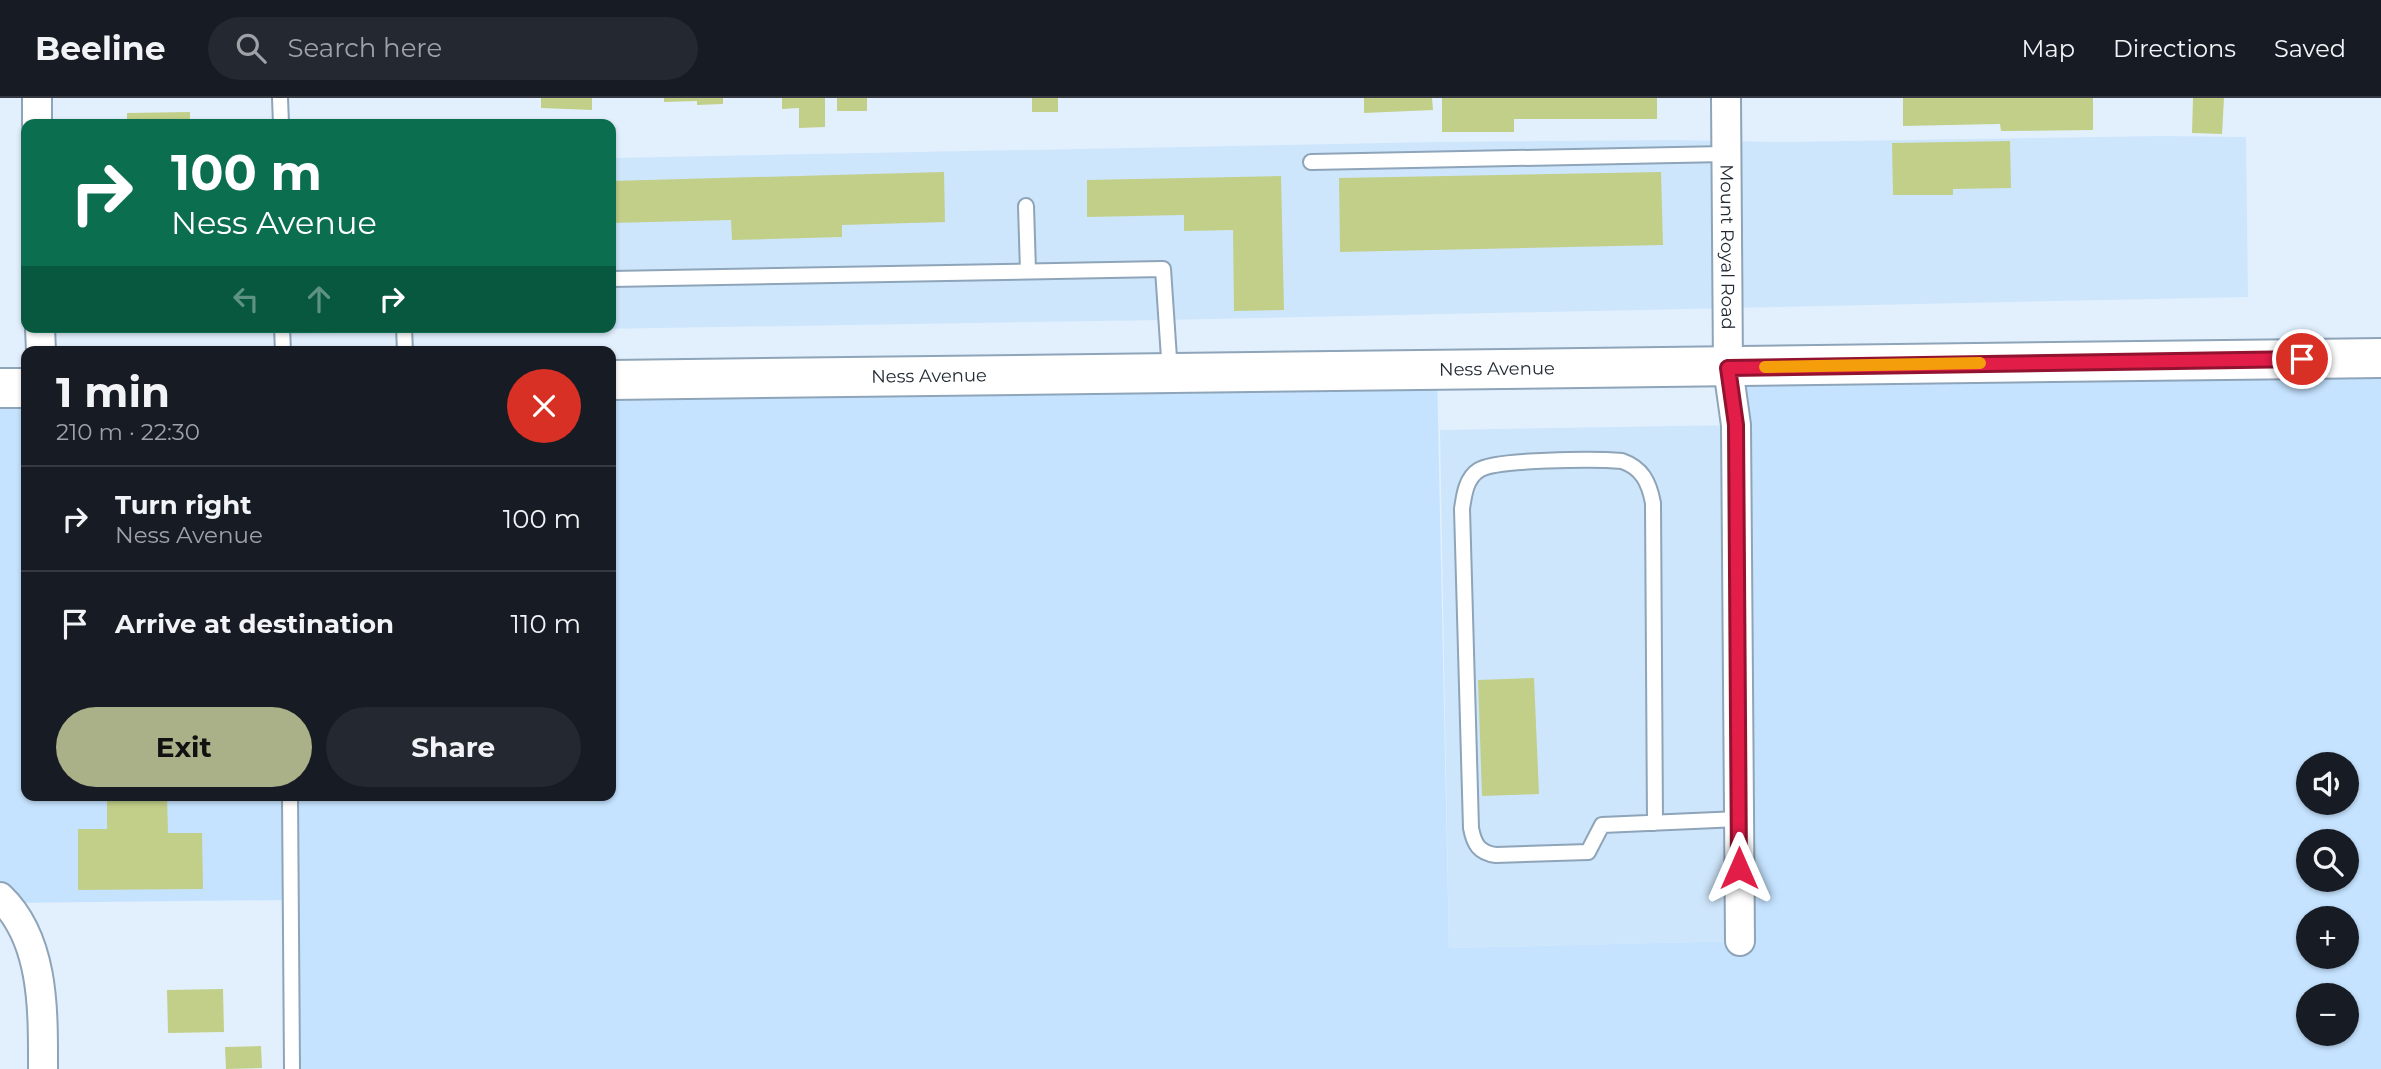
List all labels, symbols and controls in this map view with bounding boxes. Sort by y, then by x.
search box [208,17,698,80]
text: Beeline [35,28,166,68]
icon: search [232,29,270,67]
text: Search here [288,32,442,64]
text: Map [2022,34,2075,63]
text: Directions [2113,34,2236,63]
text: Saved [2274,34,2346,63]
text: 100 m [171,143,322,202]
icon: right [56,147,147,238]
street label: Mount Royal Road [1715,164,1739,330]
text: Ness Avenue [171,203,377,242]
icon: left [227,280,265,318]
icon: ahead [300,280,338,318]
icon: right [373,280,411,318]
pin [2272,329,2332,389]
icon: arrive [2283,340,2321,378]
street label: Ness Avenue [1439,357,1555,381]
street label: Ness Avenue [871,364,987,388]
text: 1 min [56,366,170,418]
button: close [507,369,581,443]
text: 210 m · 22:30 [56,418,200,446]
text: Turn right [115,489,251,521]
icon: right [56,500,94,538]
text: 100 m [503,503,581,535]
text: Ness Avenue [115,521,263,549]
icon: arrive [56,605,94,643]
text: Arrive at destination [115,608,394,640]
text: 110 m [511,608,581,640]
button: Exit [56,707,312,787]
button: Share [326,707,581,787]
map controls [2296,752,2359,1046]
button: sound [2296,752,2359,815]
button: search [2296,829,2359,892]
position arrow [1702,831,1776,905]
button: + [2296,906,2359,969]
button: − [2296,983,2359,1046]

